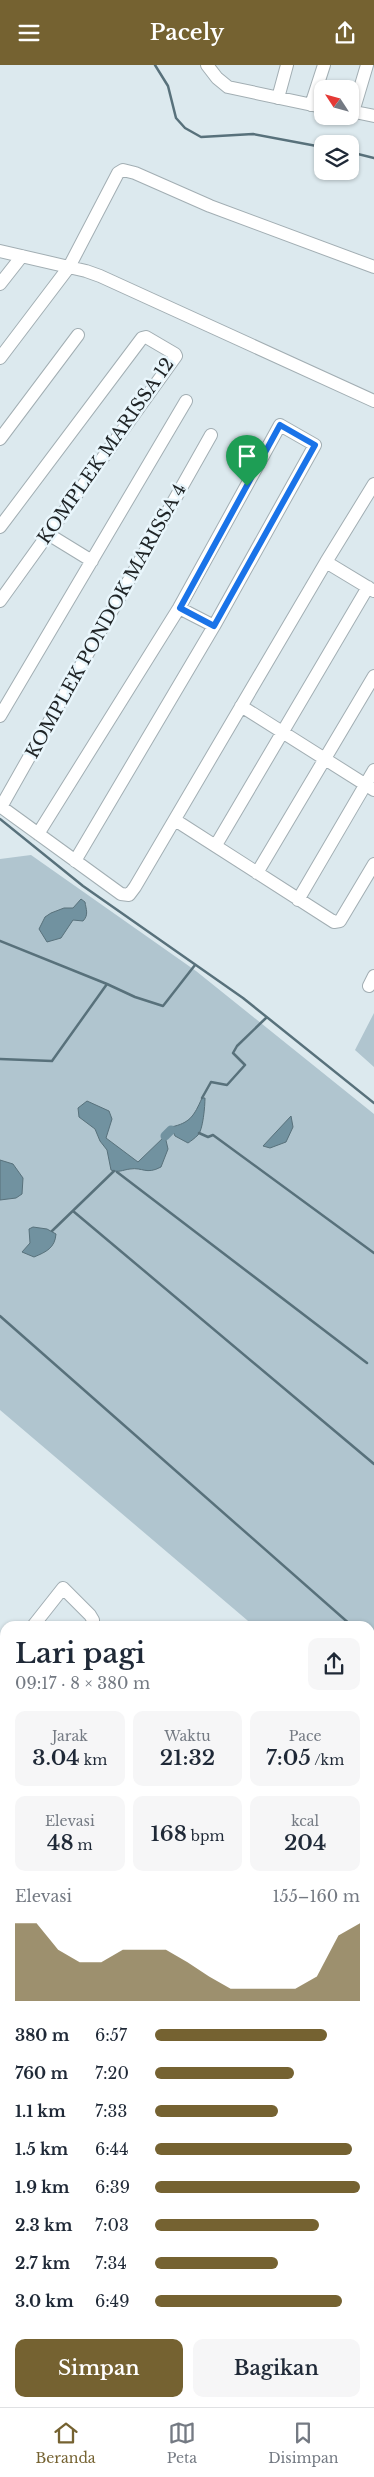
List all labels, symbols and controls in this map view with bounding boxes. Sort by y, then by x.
icon: menu [15,19,43,47]
text: Pacely [150,19,224,46]
icon: share [331,19,359,47]
north arrow [314,80,359,125]
map controls [314,80,359,180]
button: layers [314,135,359,180]
street label: KOMPLEK MARISSA 12 [33,354,179,548]
pin [226,435,268,486]
icon: arrive [233,442,261,470]
street label: KOMPLEK PONDOK MARISSA 4 [21,480,191,762]
text: Lari pagi [15,1636,145,1671]
button: share [308,1638,360,1690]
text: 09:17 · 8 × 380 m [15,1673,150,1693]
text: Jarak [52,1727,88,1745]
text: Waktu [164,1727,211,1745]
text: Pace [289,1727,322,1745]
text: 3.04 [32,1745,80,1771]
text: 21:32 [160,1745,215,1771]
text: 7:05 [266,1745,311,1771]
text: km [80,1751,107,1769]
text: /km [311,1751,344,1769]
text: Elevasi [45,1812,95,1830]
text: kcal [291,1812,319,1830]
text: 168 [150,1821,187,1847]
text: bpm [187,1827,225,1845]
text: 48 [47,1830,74,1856]
text: 204 [284,1830,326,1856]
text: m [74,1836,93,1854]
text: Elevasi [15,1886,72,1906]
text: 155–160 m [272,1886,360,1906]
text: 380 m [15,2025,69,2045]
text: 6:57 [95,2025,127,2045]
text: 760 m [15,2063,68,2083]
text: 7:20 [95,2063,129,2083]
text: 1.1 km [15,2101,66,2121]
text: 7:33 [95,2101,127,2121]
text: 1.5 km [15,2139,68,2159]
text: 6:44 [95,2139,129,2159]
text: 1.9 km [15,2177,70,2197]
text: 6:39 [95,2177,130,2197]
text: 2.3 km [15,2215,72,2235]
text: 7:03 [95,2215,129,2235]
text: 2.7 km [15,2253,70,2273]
text: 7:34 [95,2253,127,2273]
text: 3.0 km [15,2291,74,2311]
text: 6:49 [95,2291,130,2311]
button: Simpan [15,2339,183,2397]
button: Bagikan [193,2339,360,2397]
tab: Beranda [36,2419,96,2467]
tab: Peta [167,2419,197,2467]
tab: Disimpan [268,2419,338,2467]

